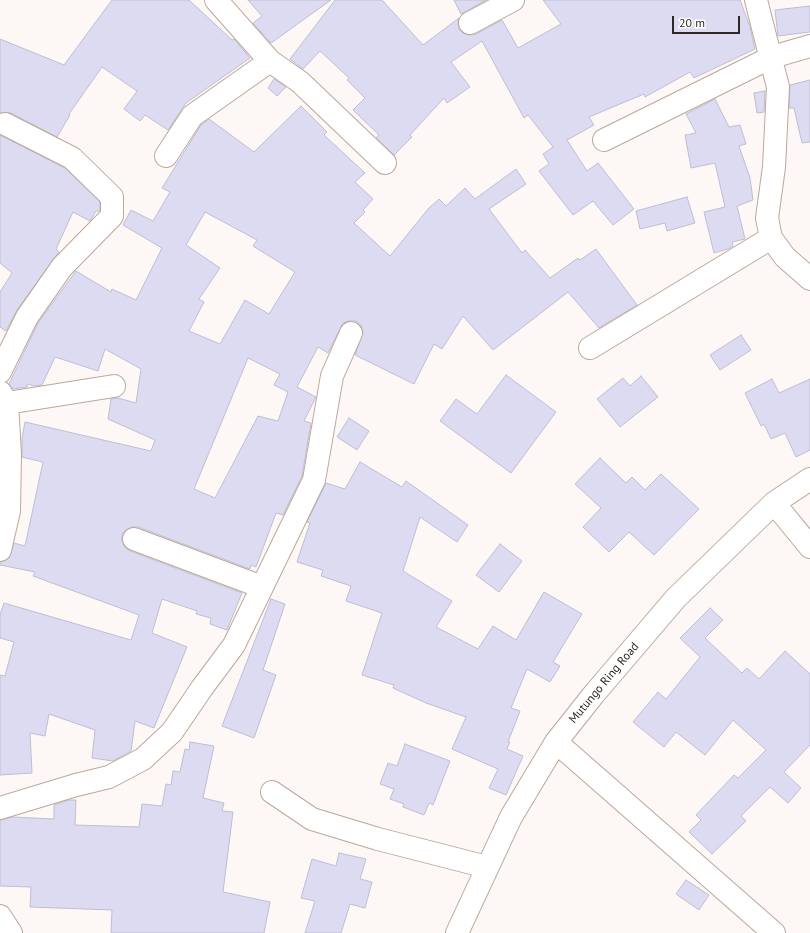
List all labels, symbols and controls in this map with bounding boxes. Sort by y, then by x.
scale bar [674,8,742,34]
text: 20 m [679,15,705,30]
street label: Mutungo Ring Road [566,640,642,726]

